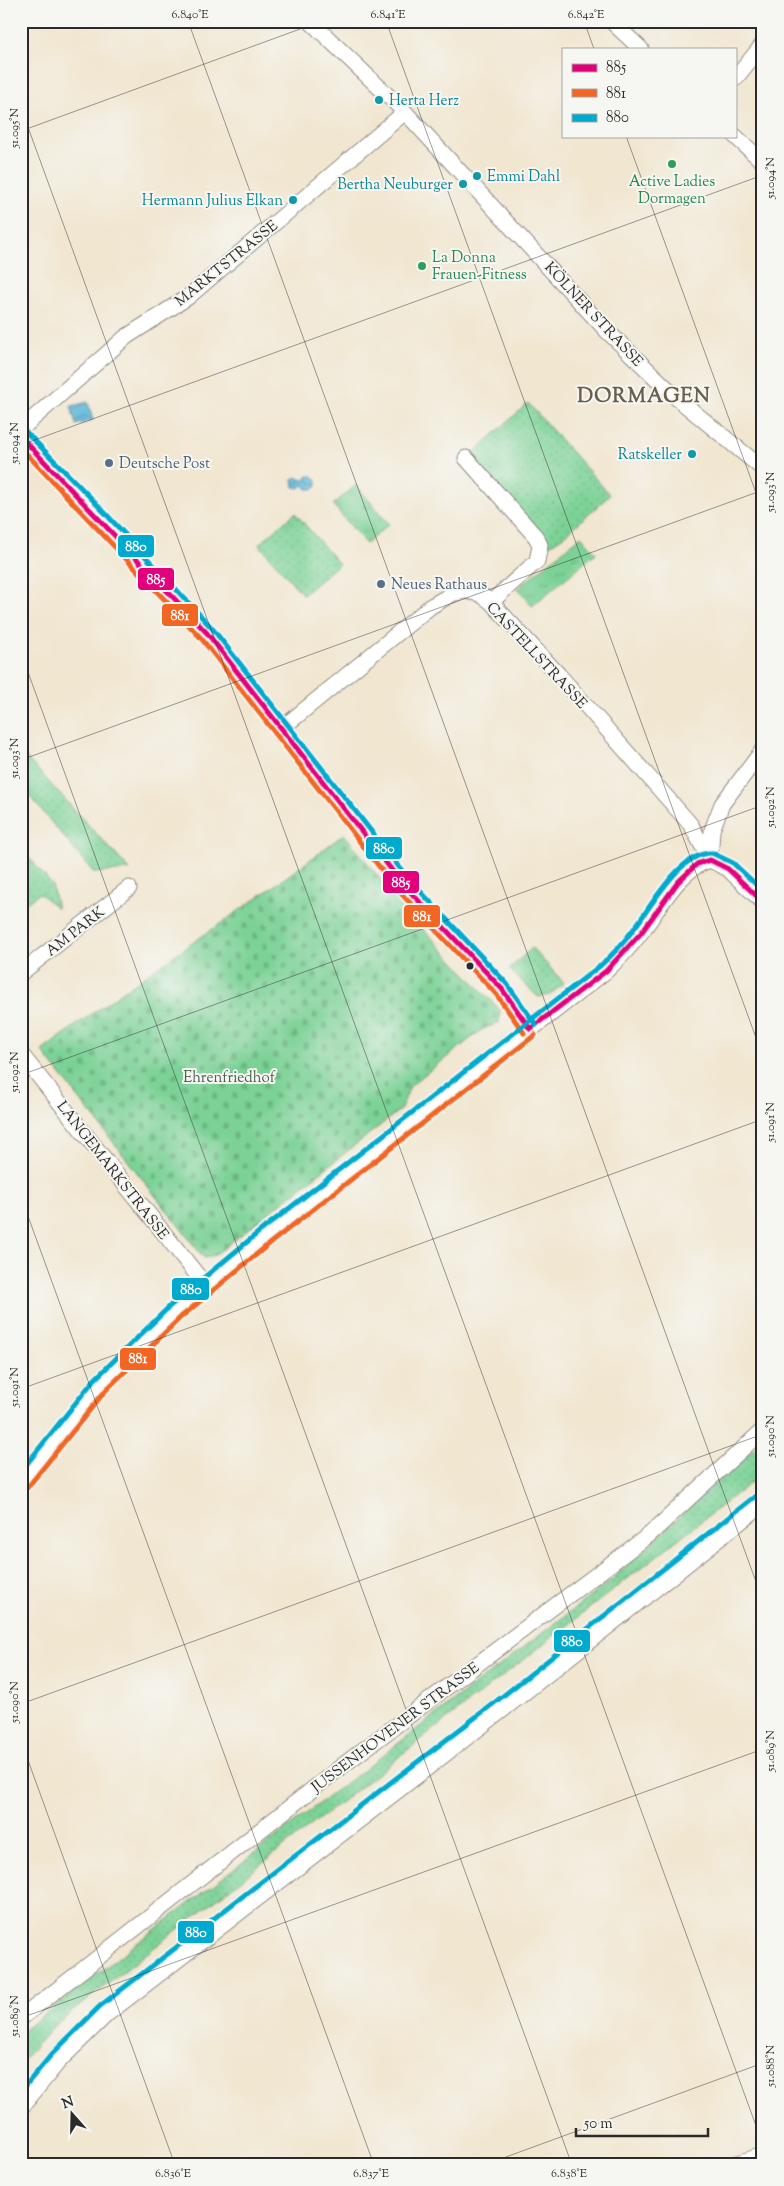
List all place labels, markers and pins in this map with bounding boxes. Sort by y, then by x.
place label: Herta Herz [389,91,459,112]
marker: Herta Herz [373,94,385,106]
marker: Active Ladies Dormagen [666,158,678,170]
place label: Emmi Dahl [487,167,560,188]
marker: Emmi Dahl [471,170,483,182]
place label: Active Ladies Dormagen [629,172,715,210]
place label: Bertha Neuburger [337,175,453,196]
marker: Bertha Neuburger [457,178,469,190]
place label: Hermann Julius Elkan [142,191,283,212]
marker: Hermann Julius Elkan [287,194,299,206]
place label: La Donna Frauen-Fitness [432,248,527,286]
marker: La Donna Frauen-Fitness [416,260,428,272]
place label: Ratskeller [618,445,682,466]
marker: Ratskeller [686,448,698,460]
place label: Deutsche Post [119,454,210,475]
marker: Deutsche Post [103,457,115,469]
place label: Neues Rathaus [391,575,487,596]
marker: Neues Rathaus [375,578,387,590]
unlabelled marker [465,961,475,971]

